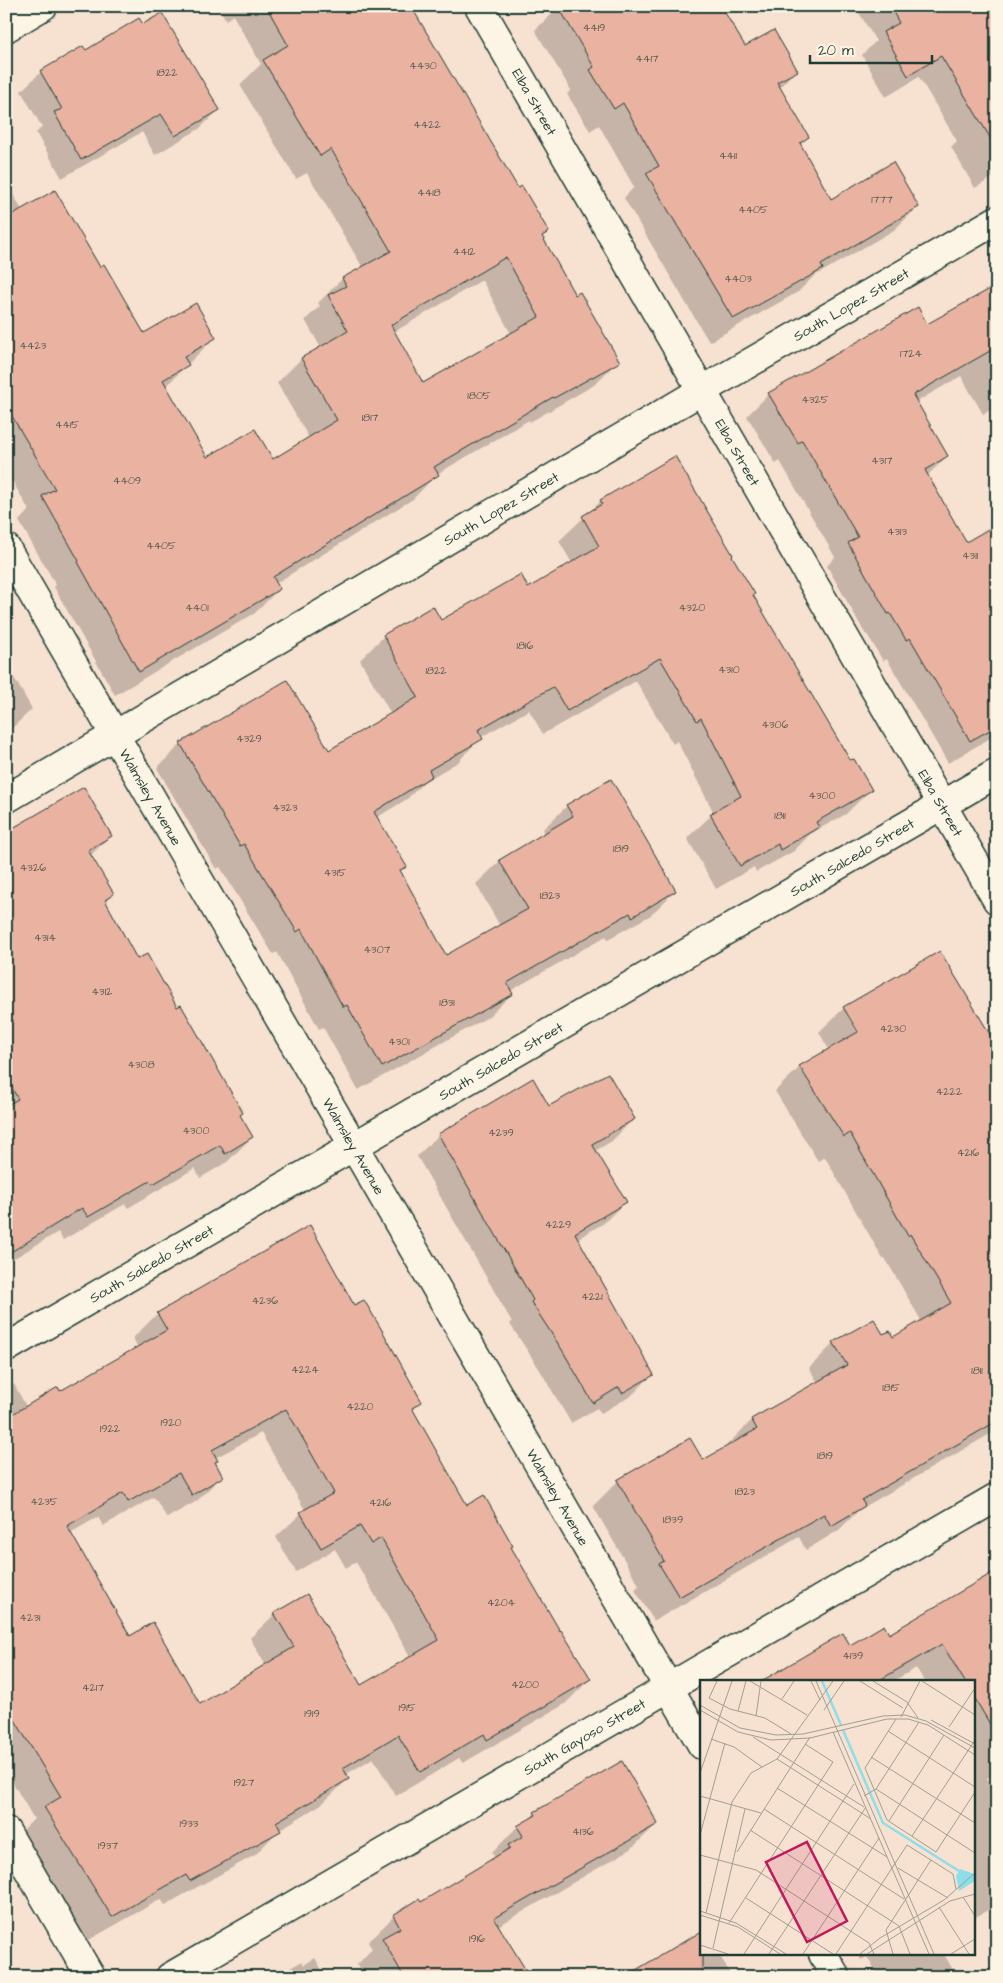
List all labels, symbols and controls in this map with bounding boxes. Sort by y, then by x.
house number: 4419 [583,20,605,35]
scale bar [810,32,933,64]
text: 20 m [818,40,854,61]
house number: 4417 [635,51,659,66]
house number: 4430 [409,58,437,73]
house number: 1822 [156,65,178,80]
street label: Elba Street [506,65,561,140]
house number: 4422 [413,117,441,132]
house number: 4411 [719,148,737,163]
house number: 4418 [417,185,441,200]
house number: 1777 [871,192,893,207]
house number: 4405 [738,202,768,217]
house number: 4412 [453,244,476,259]
street label: South Lopez Street [790,264,913,347]
house number: 4403 [724,271,752,286]
house number: 4423 [20,338,47,353]
house number: 1724 [900,346,922,361]
house number: 1805 [467,388,491,403]
house number: 4325 [801,392,829,407]
house number: 1817 [362,410,379,425]
street label: Elba Street [710,416,764,490]
house number: 4415 [55,417,79,432]
house number: 4317 [871,453,893,468]
street label: South Lopez Street [440,467,563,551]
house number: 4409 [113,473,141,488]
house number: 4313 [887,524,907,539]
house number: 4405 [146,538,176,553]
house number: 4311 [962,548,979,563]
house number: 4401 [185,600,209,615]
house number: 4320 [679,600,705,615]
house number: 1816 [517,638,534,653]
house number: 4310 [718,662,740,677]
house number: 1822 [425,663,447,678]
house number: 4306 [762,717,789,732]
house number: 4329 [236,731,262,746]
street label: Walmsley Avenue [114,745,186,850]
street label: Elba Street [913,766,967,841]
house number: 4300 [809,788,836,803]
house number: 4323 [273,800,298,815]
house number: 1811 [774,808,786,823]
street label: South Salcedo Street [786,814,919,902]
house number: 1819 [613,841,629,856]
house number: 4326 [20,860,46,875]
house number: 4315 [324,865,346,880]
house number: 1823 [540,888,561,903]
house number: 4314 [34,930,56,945]
house number: 4307 [364,942,391,957]
house number: 4312 [92,984,113,999]
house number: 1831 [439,995,455,1010]
street label: South Salcedo Street [435,1018,567,1106]
house number: 4230 [880,1021,906,1036]
house number: 4301 [388,1034,410,1049]
house number: 4308 [127,1057,155,1072]
house number: 4222 [936,1084,963,1099]
street label: Walmsley Avenue [317,1095,389,1199]
house number: 4300 [183,1123,210,1138]
house number: 4239 [488,1125,514,1140]
house number: 4216 [957,1145,979,1160]
house number: 4229 [545,1217,571,1232]
street label: South Salcedo Street [86,1220,218,1309]
house number: 4221 [581,1289,603,1304]
house number: 4236 [252,1293,278,1308]
house number: 4224 [291,1362,319,1377]
house number: 1811 [971,1363,983,1378]
house number: 1815 [882,1380,900,1395]
house number: 4220 [346,1399,374,1414]
house number: 1920 [161,1415,182,1430]
house number: 1922 [100,1421,121,1436]
street label: Walmsley Avenue [521,1446,593,1550]
house number: 1819 [817,1448,833,1463]
house number: 1823 [735,1484,756,1499]
house number: 4235 [30,1494,58,1509]
house number: 4216 [369,1495,391,1510]
house number: 1839 [663,1512,683,1527]
house number: 4204 [487,1595,516,1610]
house number: 4231 [20,1610,41,1625]
house number: 4139 [843,1648,863,1663]
house number: 4200 [511,1677,539,1692]
house number: 4217 [82,1680,104,1695]
inset map [700,1680,976,1956]
street label: South Gayoso Street [520,1694,650,1781]
house number: 1915 [399,1700,416,1715]
house number: 1919 [304,1706,320,1721]
house number: 1927 [234,1775,255,1790]
house number: 1933 [180,1816,199,1831]
house number: 4136 [572,1824,594,1839]
house number: 1937 [98,1838,118,1853]
house number: 1916 [469,1931,485,1946]

